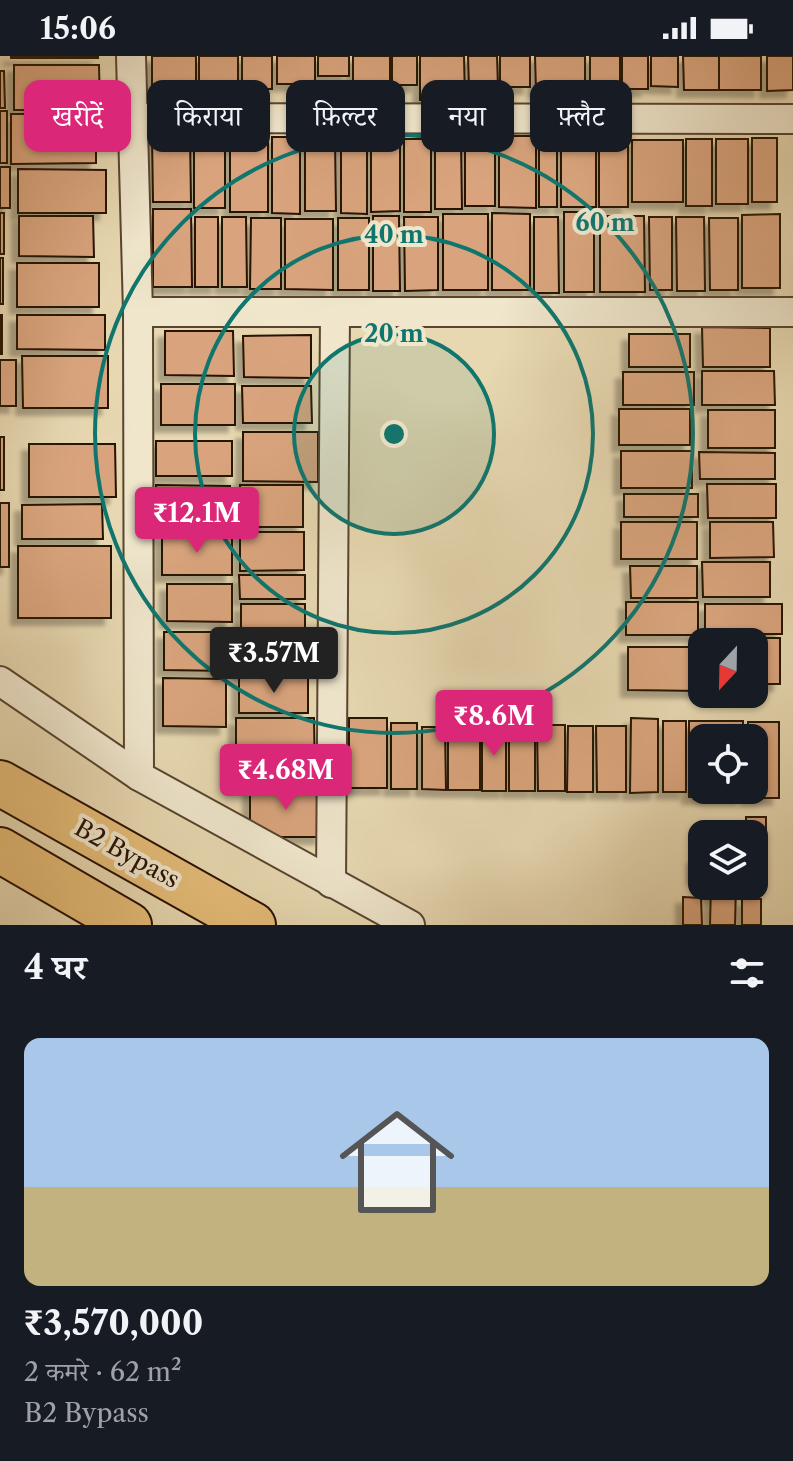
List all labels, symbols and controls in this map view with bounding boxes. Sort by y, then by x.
text: 15:06 [40,10,116,47]
chip: खरीदें [24,80,131,152]
chip: किराया [147,80,270,152]
chip: फ़िल्टर [286,80,405,152]
chip: नया [421,80,514,152]
chip: फ़्लैट [530,80,632,152]
text: 60 m [575,208,635,237]
text: 40 m [364,220,424,249]
text: 20 m [364,319,424,348]
centre of rings [380,420,408,448]
pin: ₹12.1M [132,487,262,555]
text: ₹12.1M [153,497,241,529]
pin: ₹3.57M [209,627,339,695]
north arrow [688,628,768,708]
map controls [688,628,768,900]
text: ₹3.57M [228,637,320,669]
pin: ₹8.6M [438,690,550,758]
text: ₹8.6M [453,700,535,732]
button: locate [688,724,768,804]
pin: ₹4.68M [221,744,351,812]
text: ₹4.68M [238,754,334,786]
street label: B2 Bypass [70,813,185,894]
button: layers [688,820,768,900]
text: 4 घर [24,946,86,988]
icon: filters [725,951,769,995]
icon: home [325,1090,469,1234]
text: ₹3,570,000 [24,1302,203,1344]
text: 2 कमरे · 62 m² [24,1356,182,1388]
text: B2 Bypass [24,1397,149,1429]

